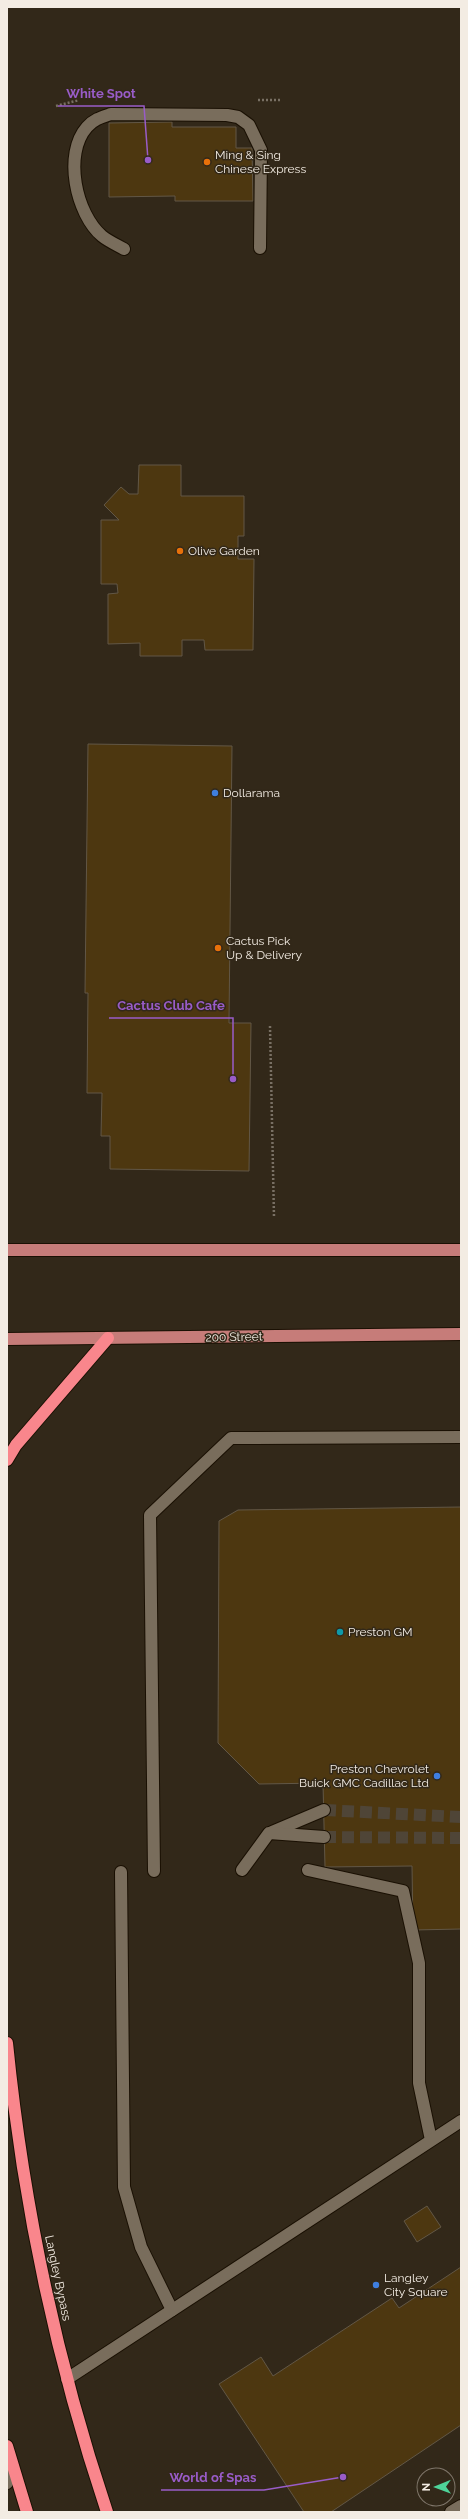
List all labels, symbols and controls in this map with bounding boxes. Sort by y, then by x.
callout: White Spot [58,81,144,106]
text: White Spot [66,86,136,101]
place label: Ming & Sing Chinese Express [215,148,306,176]
marker: Ming & Sing Chinese Express [202,157,212,167]
place label: Olive Garden [188,544,260,558]
marker: Olive Garden [175,546,185,556]
place label: Dollarama [223,786,280,800]
marker: Dollarama [210,788,220,798]
place label: Cactus Pick Up & Delivery [226,934,302,962]
marker: Cactus Pick Up & Delivery [213,943,223,953]
callout: Cactus Club Cafe [109,993,233,1018]
text: Cactus Club Cafe [117,998,225,1013]
street label: 200 Street [205,1330,263,1344]
place label: Preston GM [348,1625,413,1639]
marker: Preston GM [335,1627,345,1637]
place label: Preston Chevrolet Buick GMC Cadillac Ltd [299,1762,429,1790]
marker: Preston Chevrolet Buick GMC Cadillac Ltd [432,1771,442,1781]
street label: Langley Bypass [42,2234,74,2322]
place label: Langley City Square [384,2271,448,2299]
marker: Langley City Square [371,2280,381,2290]
callout: World of Spas [161,2465,264,2490]
north arrow [416,2467,456,2507]
text: World of Spas [170,2470,257,2485]
text: N [420,2483,433,2491]

